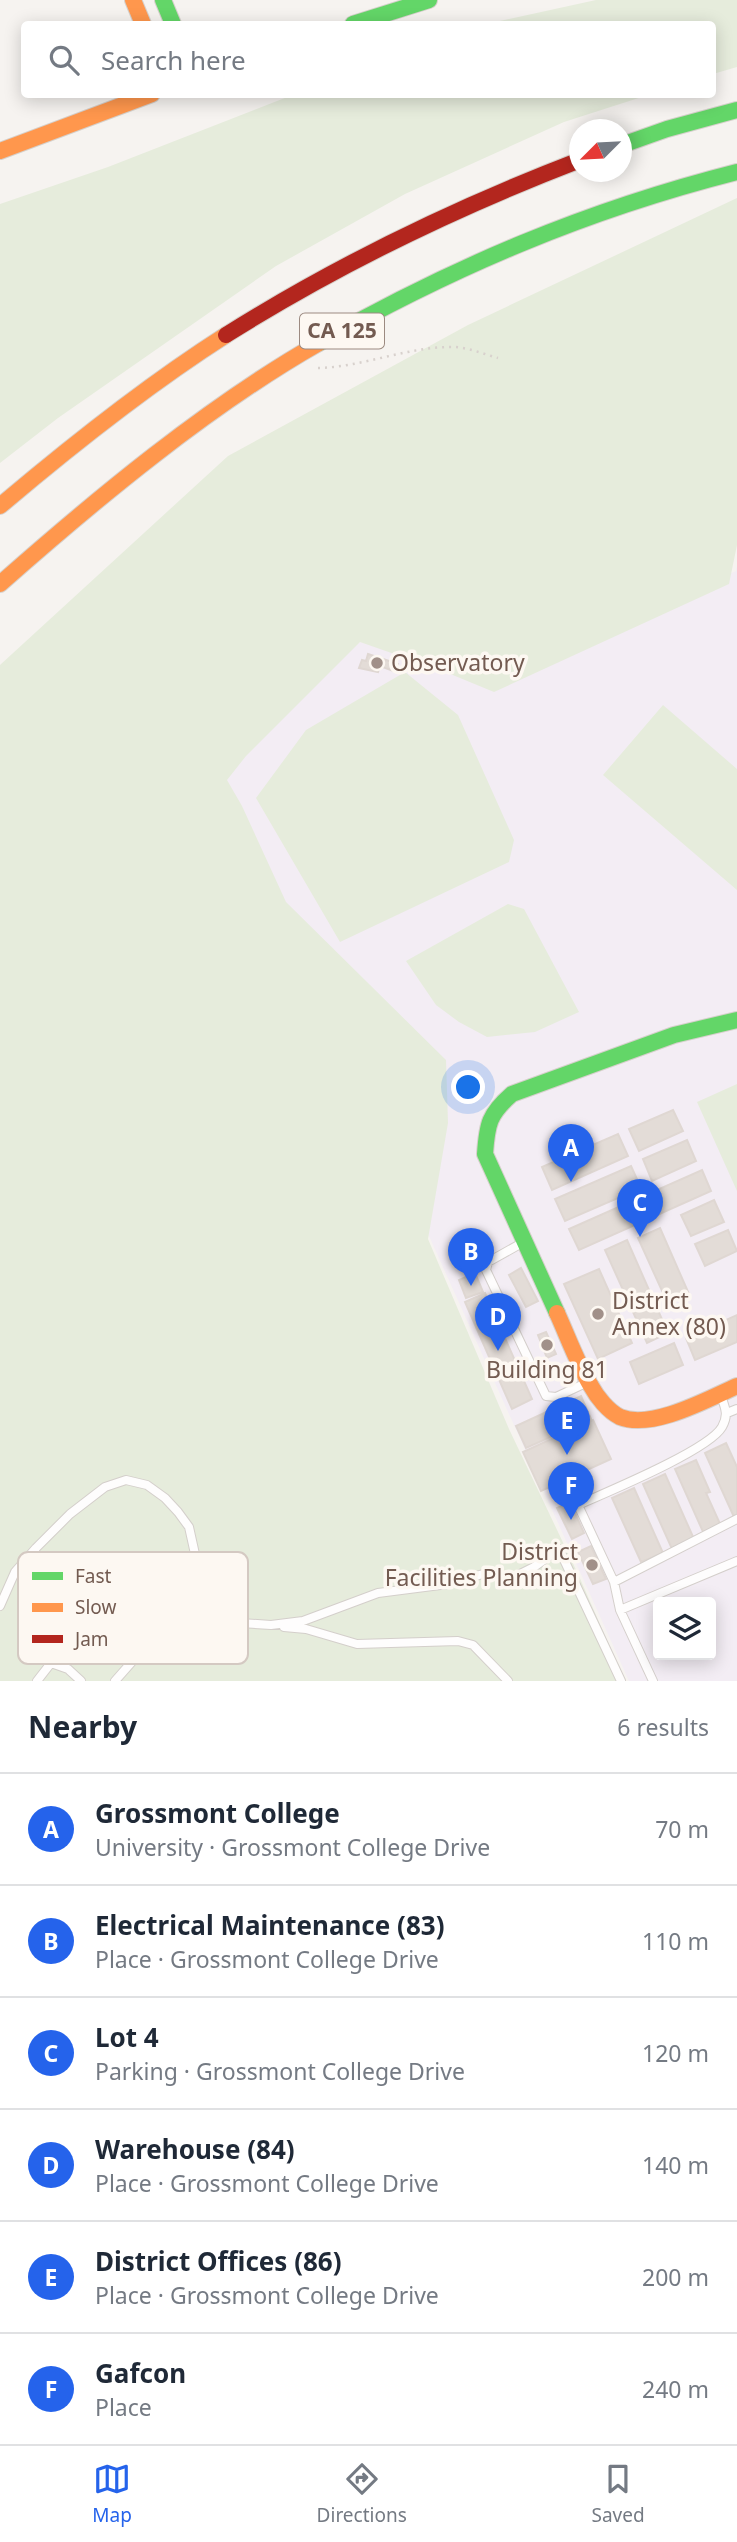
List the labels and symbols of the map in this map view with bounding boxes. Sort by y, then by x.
north arrow [569,119,632,182]
road number: CA 125 [300,314,384,348]
place label: Observatory [391,646,525,678]
marker: Observatory [369,655,385,671]
your location [451,1070,485,1104]
pin: A [548,1124,594,1182]
pin: C [617,1179,663,1237]
pin: B [448,1228,494,1286]
place label: District Annex (80) [612,1284,726,1342]
pin: D [475,1293,521,1351]
marker: District Annex (80) [590,1306,606,1322]
marker: Building 81 [539,1337,555,1353]
place label: Building 81 [486,1353,608,1385]
pin: E [544,1397,590,1455]
pin: F [548,1462,594,1520]
place label: District Facilities Planning [385,1535,578,1593]
legend [18,1552,248,1664]
marker: District Facilities Planning [584,1557,600,1573]
text: Fast [75,1563,112,1589]
text: Slow [75,1594,116,1620]
text: Jam [73,1626,109,1652]

